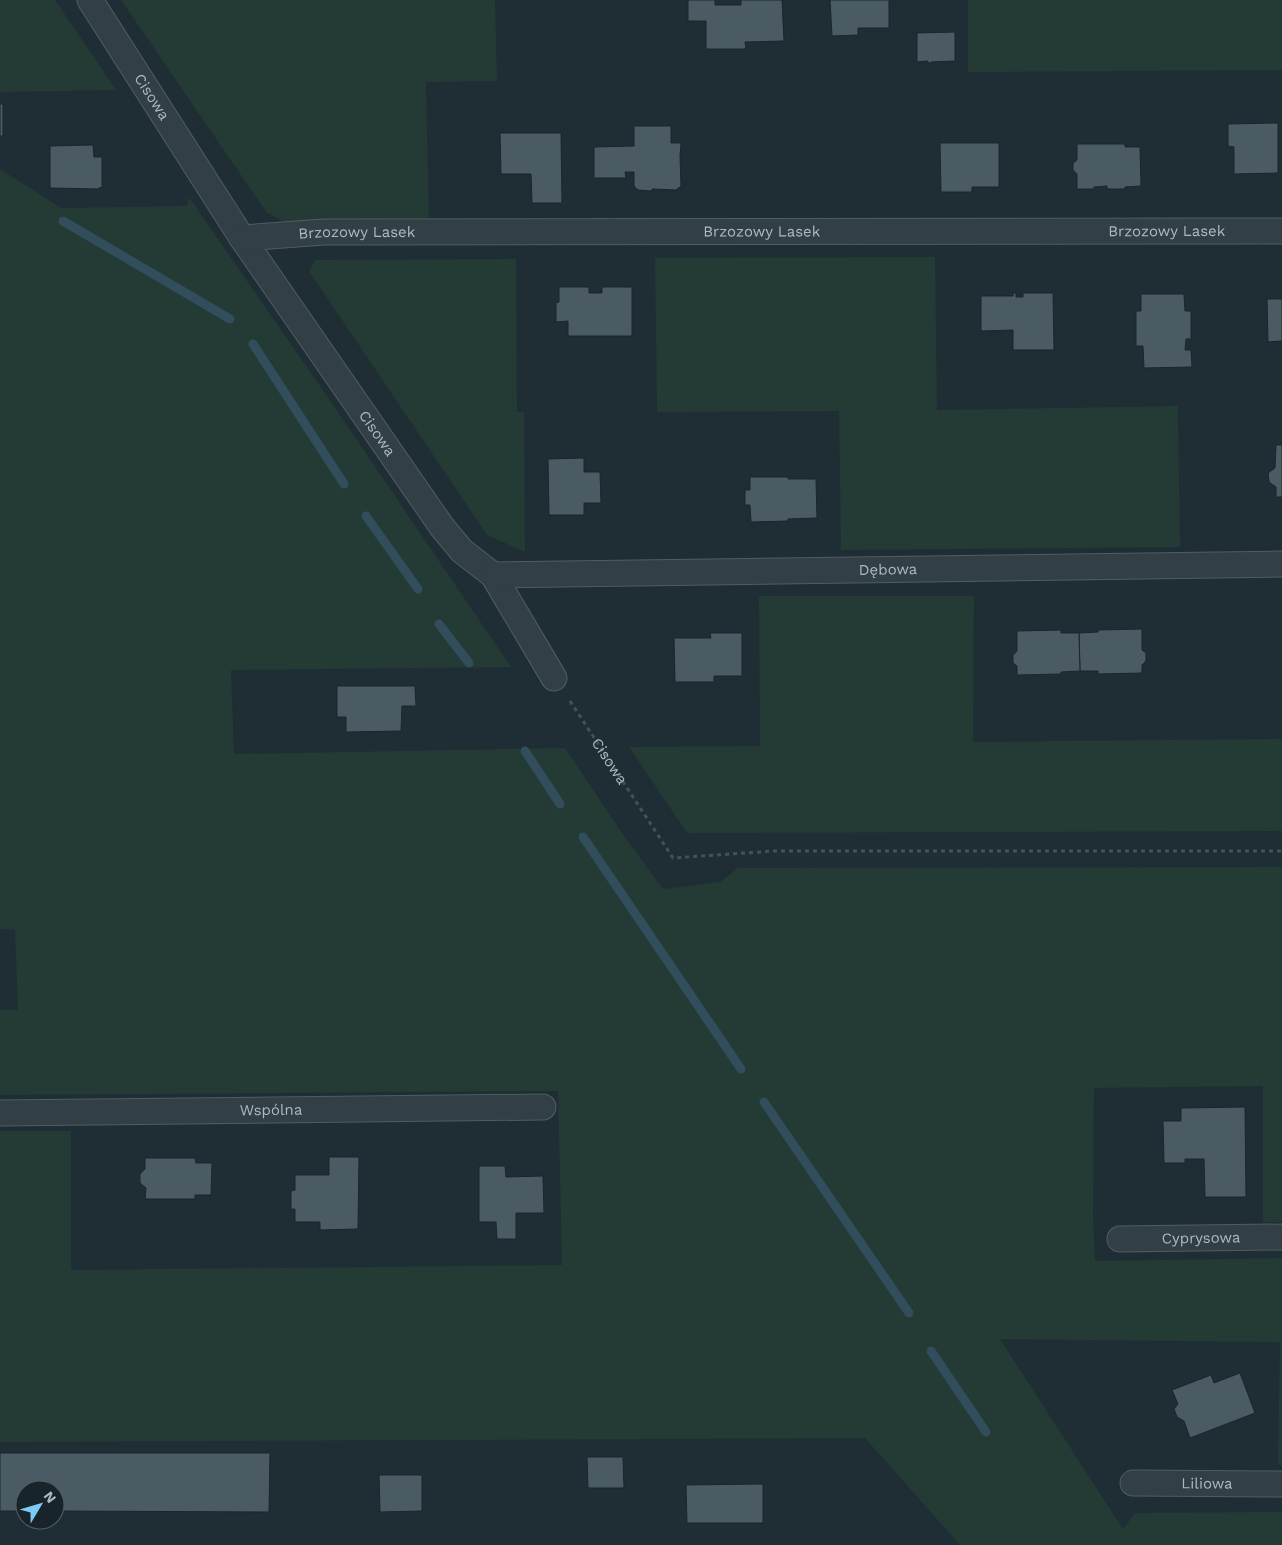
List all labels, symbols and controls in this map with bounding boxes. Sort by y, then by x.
street label: Cisowa [130,70,174,124]
street label: Brzozowy Lasek [703,222,821,241]
street label: Brzozowy Lasek [1108,222,1226,240]
street label: Brzozowy Lasek [298,223,416,243]
street label: Cisowa [355,407,400,460]
street label: Dębowa [859,560,918,579]
street label: Cisowa [588,735,632,788]
street label: Wspólna [240,1101,303,1119]
street label: Cyprysowa [1162,1229,1241,1247]
street label: Liliowa [1181,1474,1233,1493]
north arrow [15,1480,65,1530]
text: N [41,1488,60,1506]

